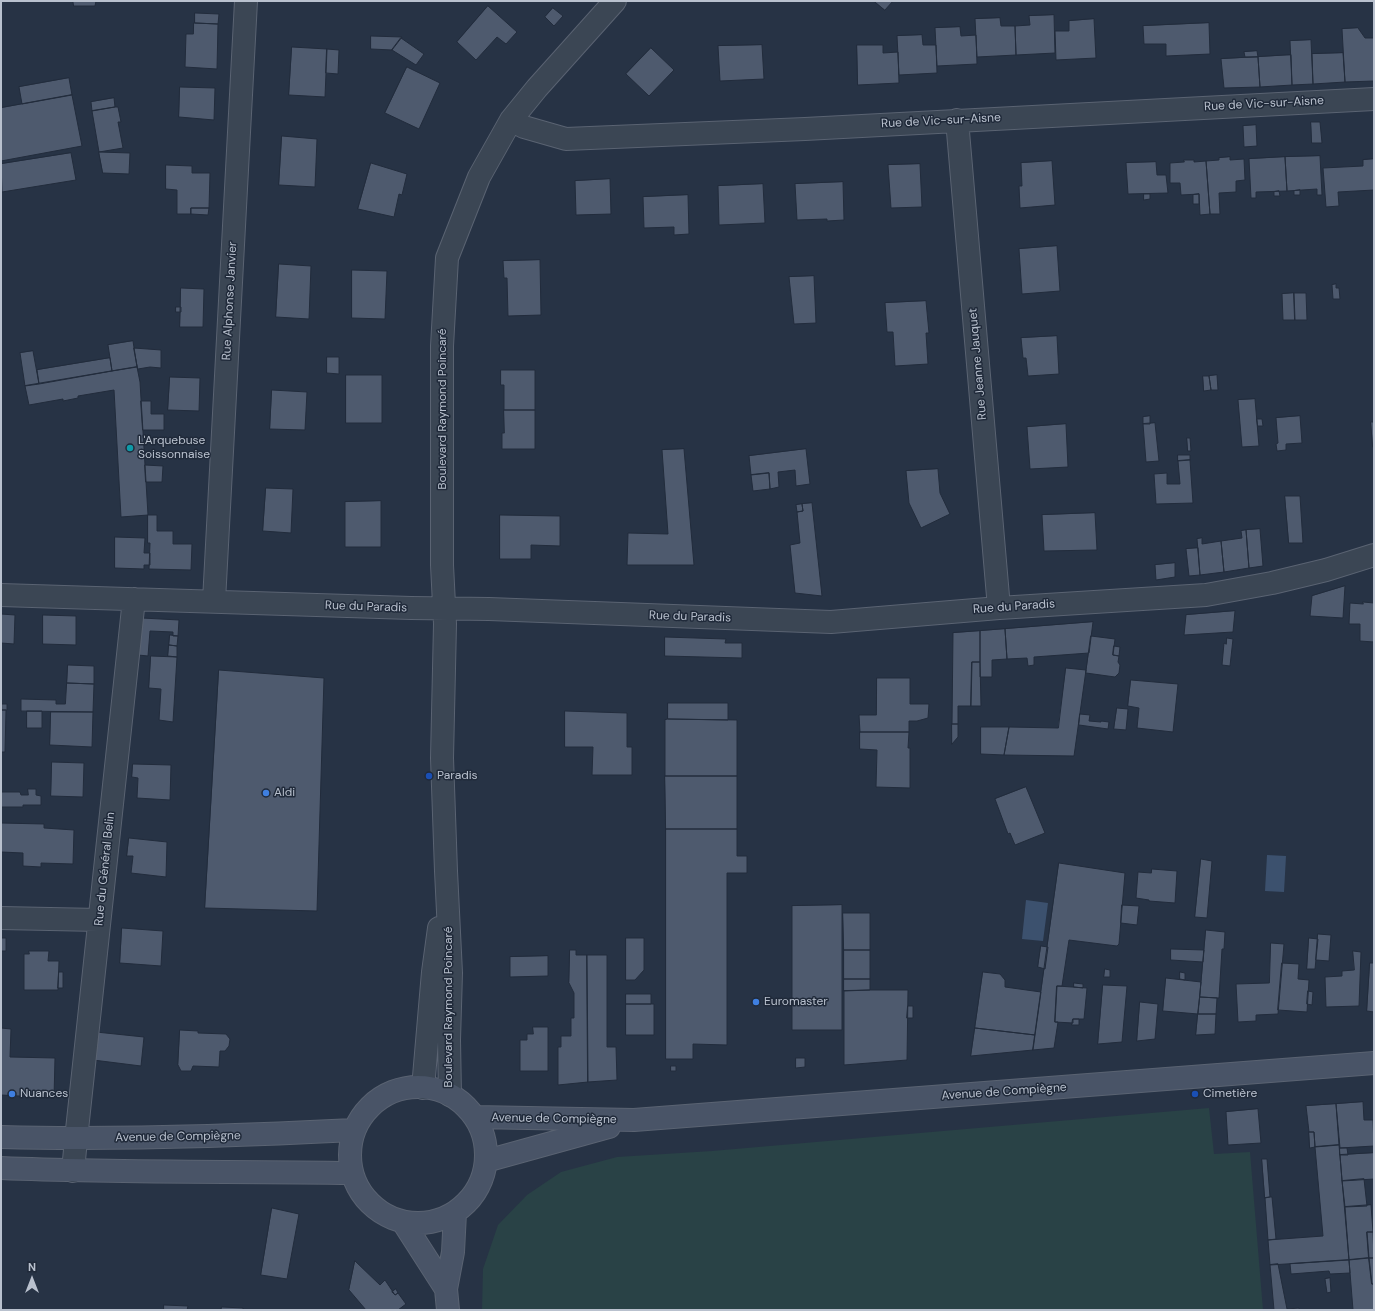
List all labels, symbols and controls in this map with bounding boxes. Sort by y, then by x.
street label: Rue de Vic-sur-Aisne [1204,94,1324,114]
street label: Rue de Vic-sur-Aisne [881,111,1001,131]
street label: Rue Alphonse Janvier [220,241,240,361]
street label: Rue Jeanne Jauquet [966,307,990,421]
street label: Boulevard Raymond Poincaré [436,328,450,490]
place label: L'Arquebuse Soissonnaise [138,434,210,462]
marker: L'Arquebuse Soissonnaise [125,443,135,453]
street label: Rue du Paradis [972,597,1056,617]
street label: Rue du Paradis [325,598,407,616]
street label: Rue du Paradis [649,608,731,626]
place label: Paradis [437,769,478,783]
marker: Paradis [424,771,434,781]
place label: Aldi [274,786,295,800]
marker: Aldi [261,788,271,798]
street label: Rue du Général Belin [92,811,118,927]
street label: Boulevard Raymond Poincaré [442,926,456,1088]
place label: Euromaster [764,995,828,1009]
marker: Euromaster [751,997,761,1007]
street label: Avenue de Compiègne [941,1080,1067,1104]
place label: Nuances [20,1087,68,1101]
place label: Cimetière [1203,1087,1257,1101]
marker: Nuances [7,1089,17,1099]
marker: Cimetière [1190,1089,1200,1099]
street label: Avenue de Compiègne [491,1111,617,1127]
street label: Avenue de Compiègne [115,1129,241,1145]
north arrow [12,1259,52,1299]
text: N [28,1260,36,1274]

